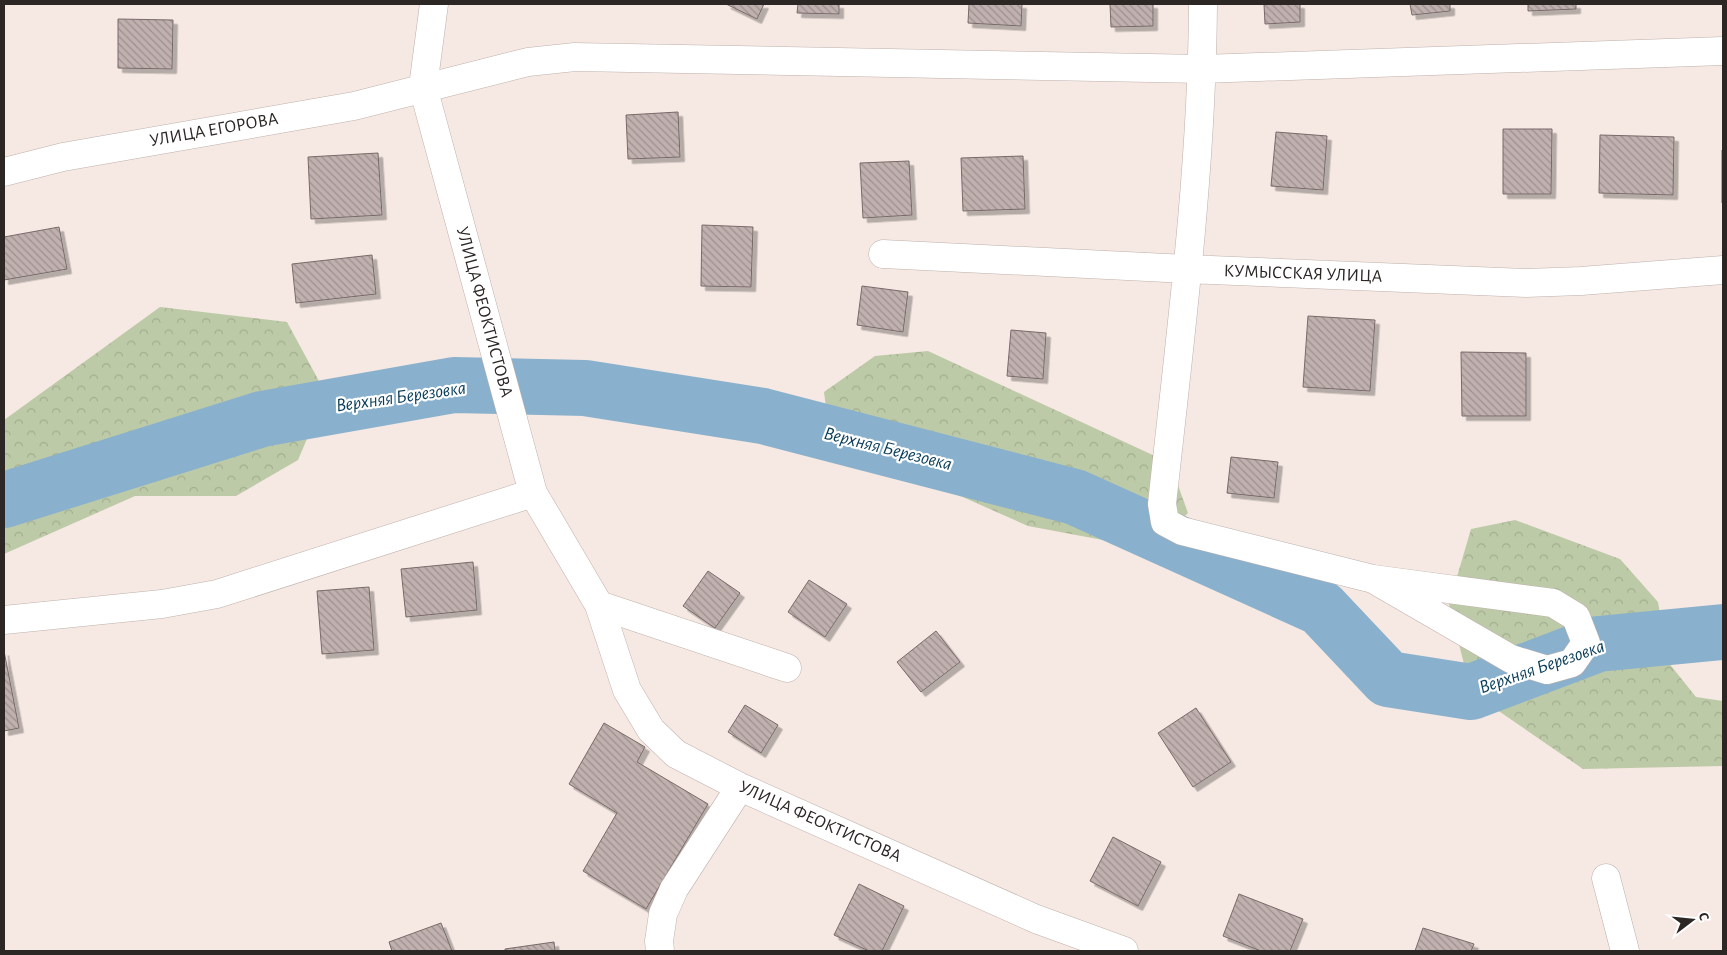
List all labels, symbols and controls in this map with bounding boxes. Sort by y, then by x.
street label: УЛИЦА ЕГОРОВА [148,110,280,150]
street label: УЛИЦА ФЕОКТИСТОВА [453,225,516,400]
street label: КУМЫССКАЯ УЛИЦА [1223,262,1383,286]
water label: Верхняя Березовка [335,378,467,416]
water label: Верхняя Березовка [822,424,954,474]
water label: Верхняя Березовка [1477,637,1607,697]
street label: УЛИЦА ФЕОКТИСТОВА [736,778,904,866]
north arrow [1667,895,1717,945]
text: С [1696,911,1711,923]

